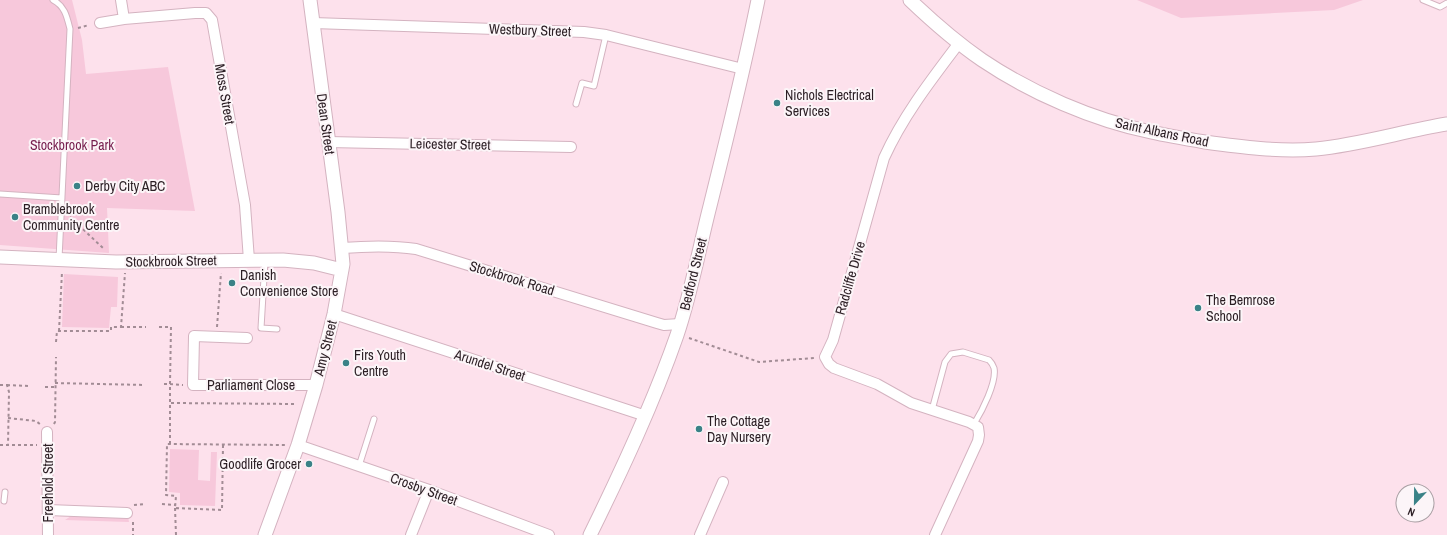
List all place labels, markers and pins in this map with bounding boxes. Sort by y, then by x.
place label: Nichols Electrical Services [785,86,874,120]
marker: Nichols Electrical Services [772,98,782,108]
place label: Derby City ABC [85,177,165,195]
marker: Derby City ABC [72,181,82,191]
place label: Bramblebrook Community Centre [23,200,119,234]
marker: Bramblebrook Community Centre [10,212,20,222]
place label: Danish Convenience Store [240,266,338,300]
marker: Danish Convenience Store [227,278,237,288]
place label: The Bemrose School [1206,291,1275,325]
marker: The Bemrose School [1193,303,1203,313]
place label: Firs Youth Centre [354,346,406,380]
marker: Firs Youth Centre [341,358,351,368]
place label: The Cottage Day Nursery [707,412,771,446]
marker: The Cottage Day Nursery [694,424,704,434]
place label: Goodlife Grocer [219,455,301,473]
marker: Goodlife Grocer [304,459,314,469]

